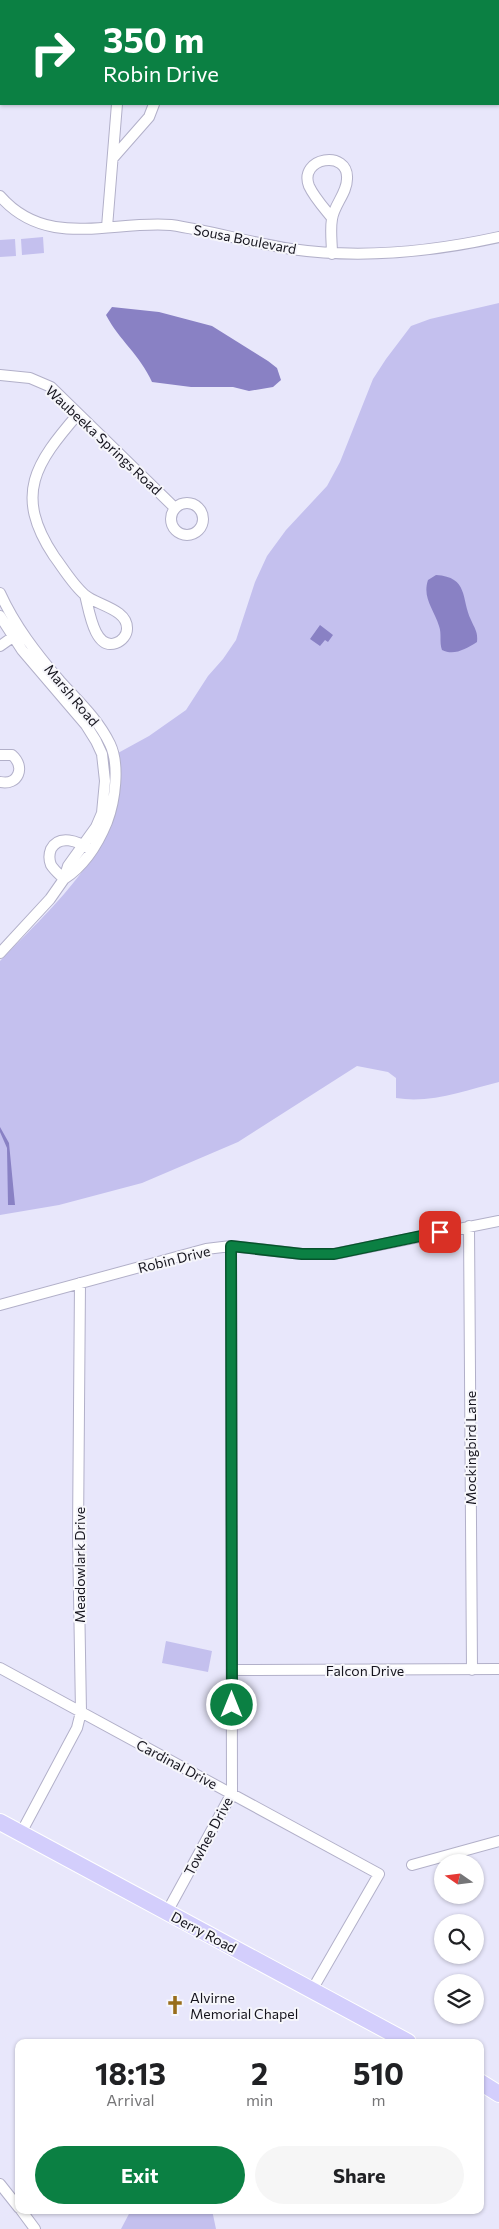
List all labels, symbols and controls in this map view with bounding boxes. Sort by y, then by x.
text: 350 m [103,17,204,60]
icon: right [20,20,85,85]
text: Robin Drive [103,60,219,87]
street label: Sousa Boulevard [192,221,298,257]
street label: Waubeeka Springs Road [42,382,166,498]
street label: Marsh Road [41,661,103,729]
pin [419,1211,461,1253]
icon: arrive [426,1218,454,1246]
street label: Robin Drive [136,1242,212,1276]
street label: Mockingbird Lane [462,1391,479,1505]
street label: Meadowlark Drive [71,1507,88,1623]
street label: Falcon Drive [326,1662,404,1679]
position arrow [205,1678,257,1730]
street label: Cardinal Drive [134,1736,220,1792]
street label: Towhee Drive [180,1794,236,1878]
north arrow [434,1854,484,1904]
map controls [434,1854,484,2024]
street label: Derry Road [168,1908,240,1956]
button: search [434,1914,484,1964]
button: layers [434,1974,484,2024]
place label: Alvirne Memorial Chapel [190,1989,298,2022]
church icon: Alvirne Memorial Chapel [164,1994,186,2016]
text: 18:13 [95,2054,166,2091]
text: 2 [251,2054,268,2091]
text: 510 [353,2054,404,2091]
text: Arrival [106,2090,155,2109]
text: min [246,2090,273,2109]
text: m [372,2090,386,2109]
button: Exit [35,2146,245,2204]
button: Share [255,2146,464,2204]

